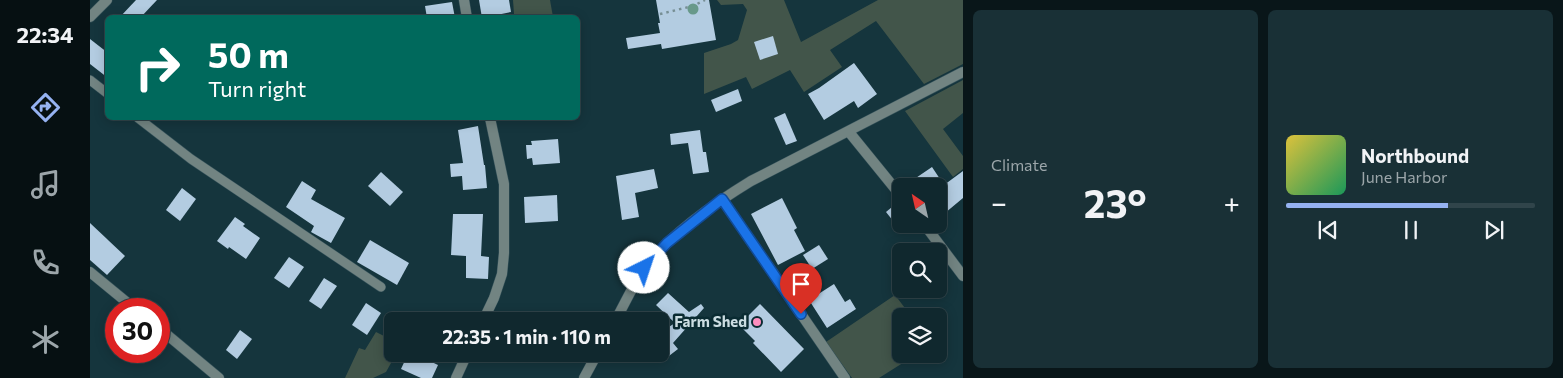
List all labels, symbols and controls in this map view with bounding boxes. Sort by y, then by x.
text: 22:34 [16,21,74,48]
text: 50 m [208,32,289,75]
icon: right [125,35,190,100]
text: Turn right [208,75,306,102]
icon: directions [28,90,63,125]
text: Northbound [1361,144,1469,167]
text: Climate [991,155,1047,174]
icon: music [28,167,63,202]
text: June Harbor [1361,167,1447,186]
north arrow [892,178,948,232]
map controls [892,178,947,363]
text: 23° [1084,179,1147,226]
text: − [991,185,1007,219]
text: + [1224,185,1240,219]
icon: previous [1314,216,1342,244]
icon: pause [1397,216,1425,244]
icon: next [1480,216,1508,244]
position arrow [617,241,669,293]
button: search [892,243,947,298]
icon: phone [28,245,63,280]
pin [780,263,822,314]
icon: arrive [787,270,815,298]
speed limit sign: 30 [105,298,170,363]
button: layers [892,308,947,363]
place label: Farm Shed [674,312,747,330]
marker: Farm Shed [751,316,763,328]
icon: climate [28,322,63,357]
text: 22:35 · 1 min · 110 m [442,325,611,348]

